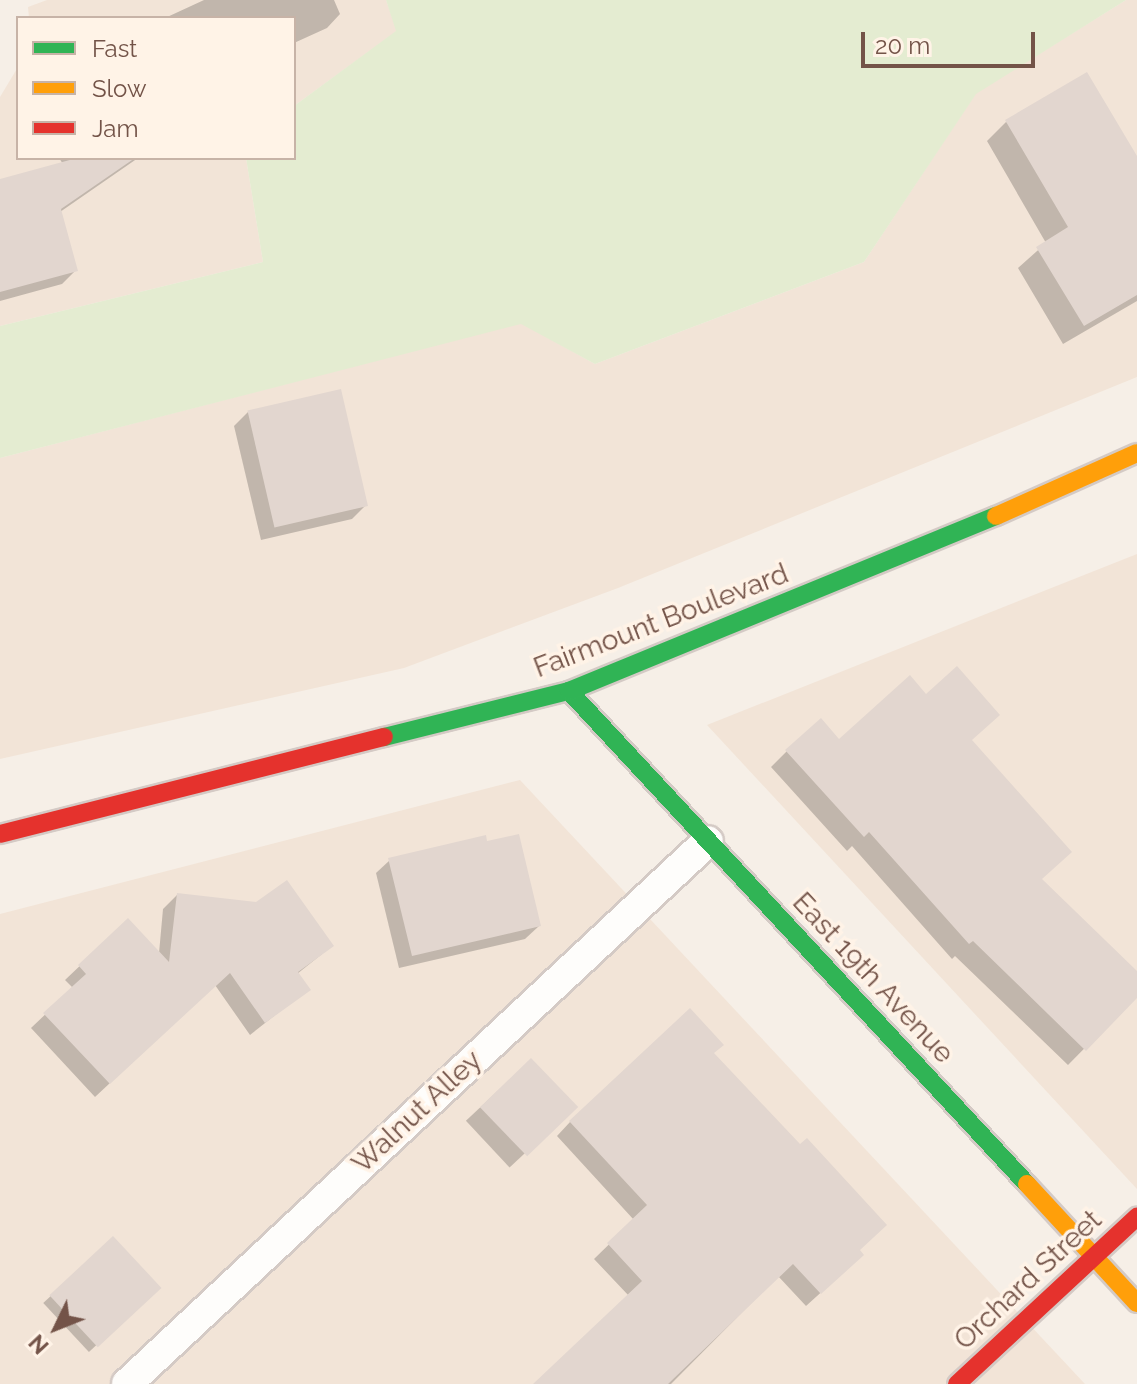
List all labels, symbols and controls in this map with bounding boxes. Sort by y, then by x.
legend [16,16,296,160]
scale bar [865,16,1039,66]
text: 20 m [875,31,930,60]
text: Fast [92,34,137,63]
text: Slow [92,74,146,103]
text: Jam [92,114,138,143]
street label: Fairmount Boulevard [529,557,793,685]
street label: East 19th Avenue [785,885,961,1071]
street label: Walnut Alley [345,1043,489,1181]
street label: Orchard Street [947,1203,1109,1357]
north arrow [16,1288,96,1368]
text: N [23,1329,54,1359]

